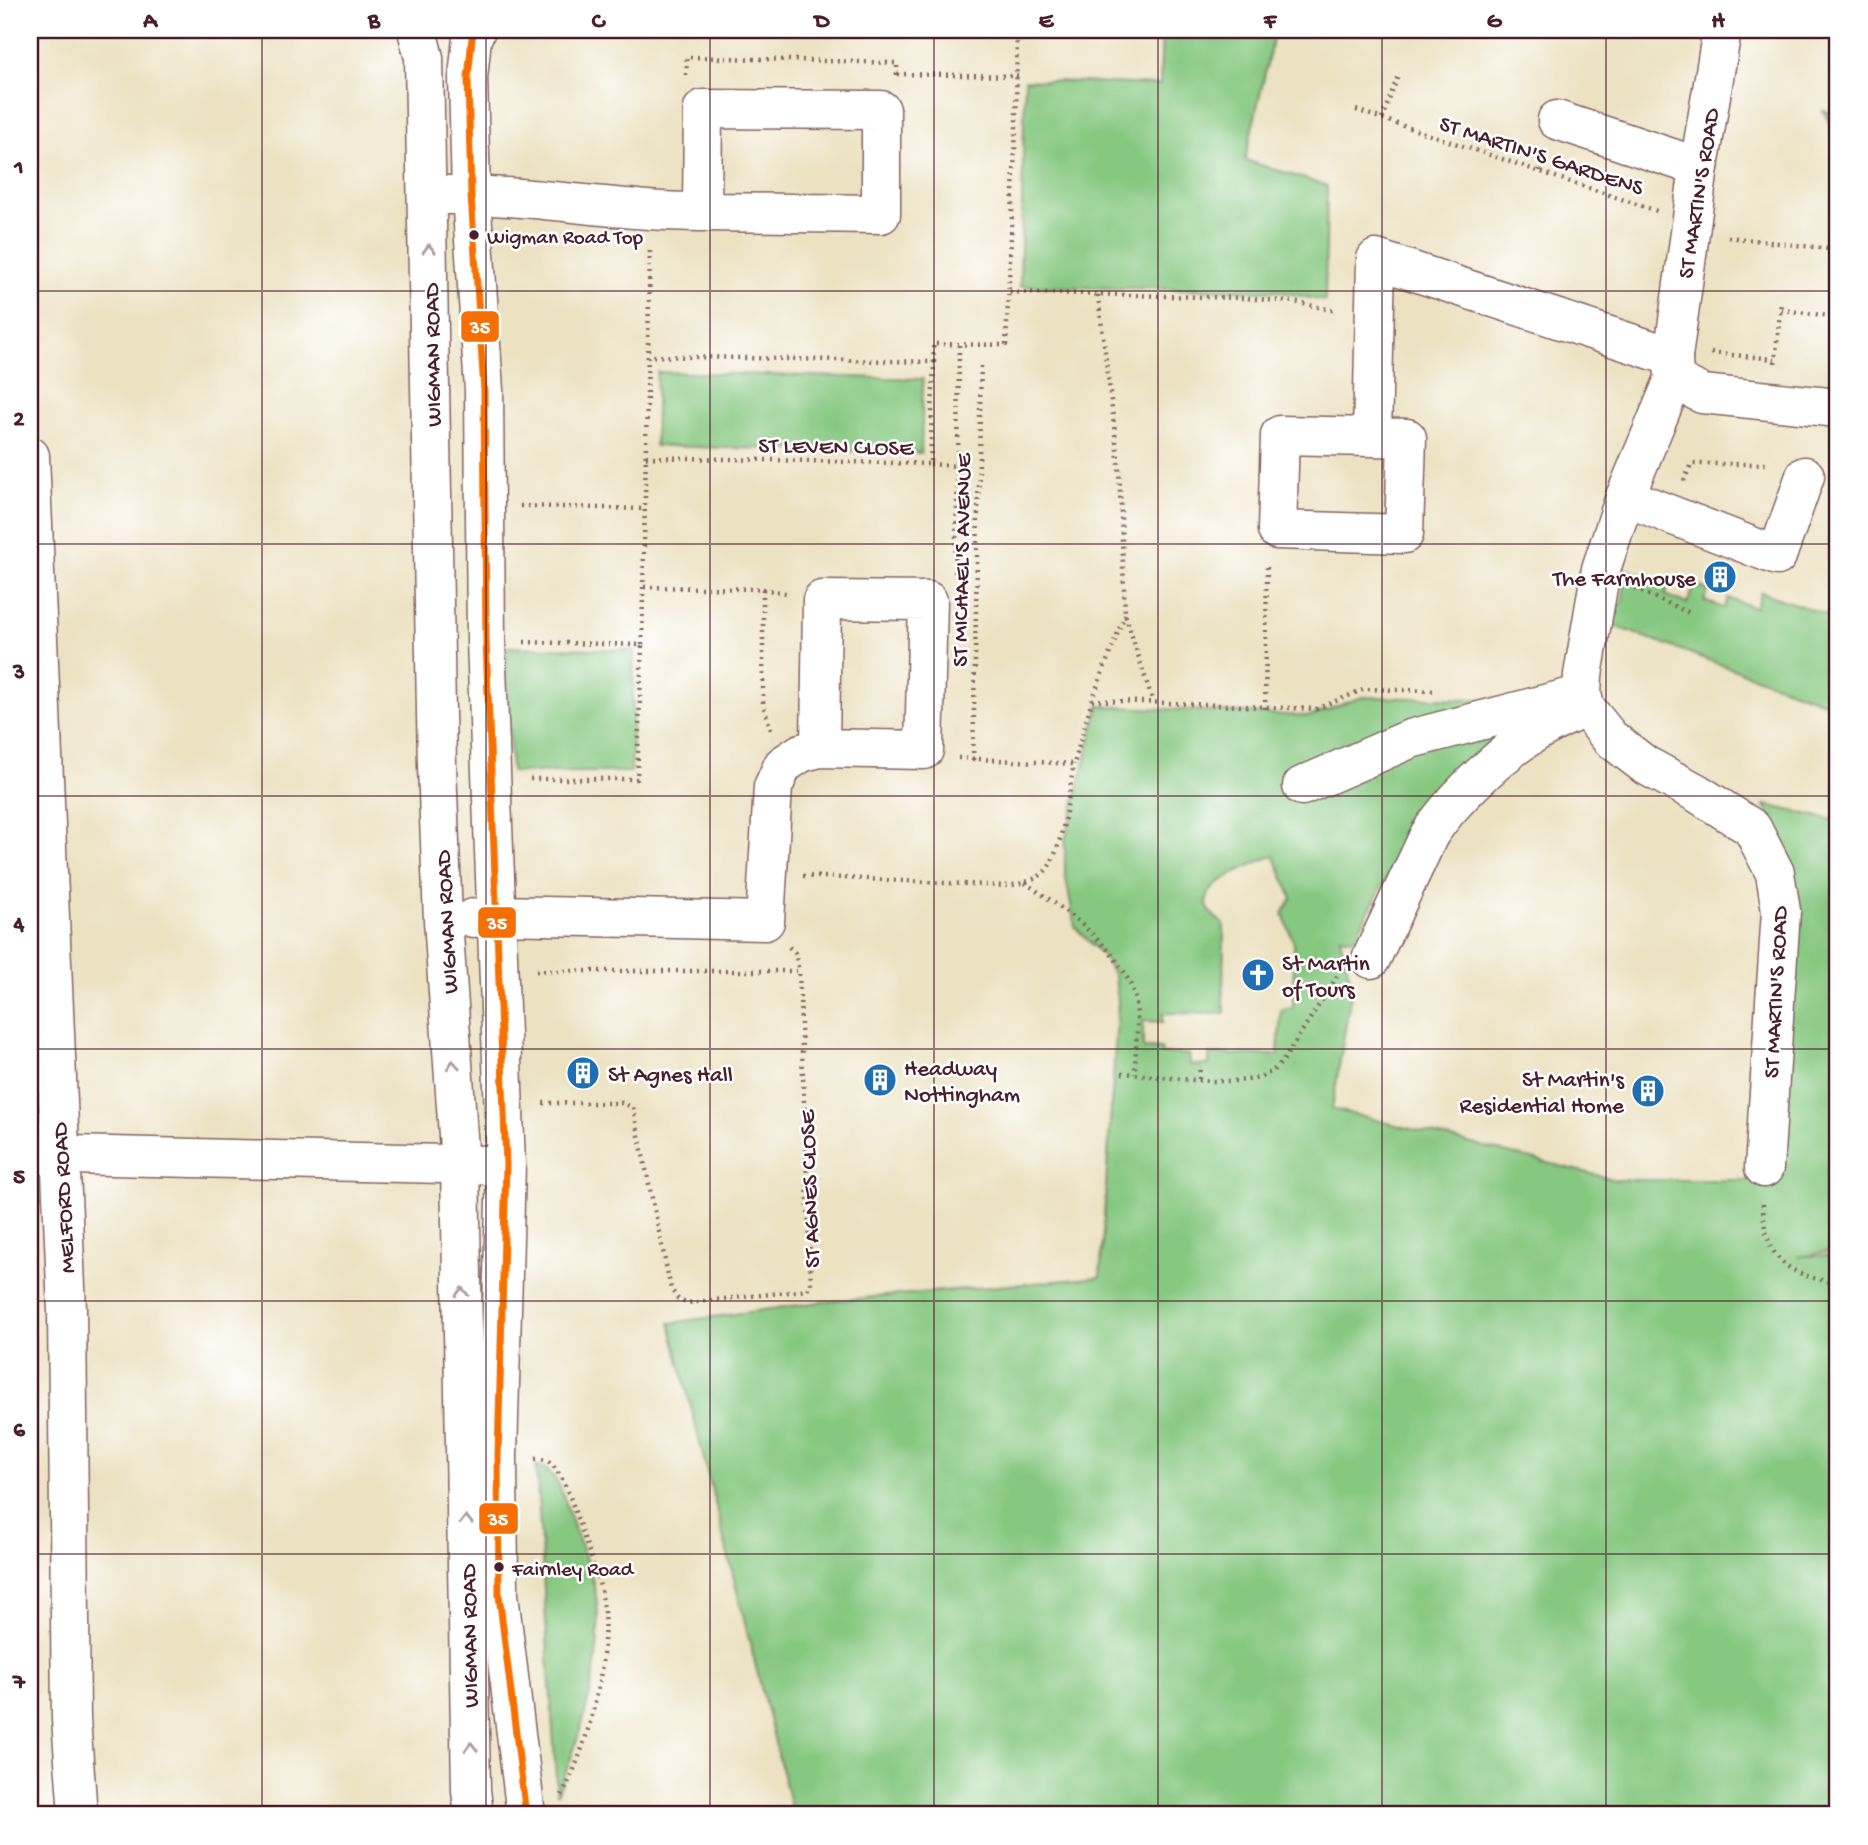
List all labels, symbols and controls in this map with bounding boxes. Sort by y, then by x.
text: A [142,9,158,36]
text: B [367,9,381,36]
text: C [592,9,607,36]
text: D [813,9,831,36]
text: E [1039,9,1055,36]
text: F [1263,9,1278,36]
text: G [1487,9,1503,36]
text: H [1711,9,1725,36]
street label: ST MARTIN'S ROAD [1674,105,1727,281]
street label: ST MARTIN'S GARDENS [1435,112,1647,203]
text: 1 [13,155,24,182]
place label: Wigman Road Top [487,227,644,252]
marker: Wigman Road Top [467,228,481,242]
one-way arrow [421,243,436,254]
street label: WIGMAN ROAD [420,282,449,427]
line badge: 35 [460,310,500,343]
text: 35 [469,318,490,341]
text: 2 [13,407,25,434]
street label: ST LEVEN CLOSE [758,434,915,463]
street label: ST MICHAEL'S AVENUE [948,451,979,667]
building icon: The Farmhouse [1701,558,1739,596]
place label: The Farmhouse [1551,567,1697,594]
text: 3 [12,660,25,687]
street label: WIGMAN ROAD [431,848,466,994]
street label: ST MARTIN'S ROAD [1760,904,1796,1079]
line badge: 35 [477,906,517,939]
text: 4 [13,912,25,939]
text: 35 [486,914,507,937]
place label: St Martin of Tours [1282,952,1370,1005]
church icon: St Martin of Tours [1239,956,1277,994]
building icon: St Agnes Hall [564,1054,602,1092]
place label: Headway Nottingham [904,1057,1020,1110]
one-way arrow [446,1059,461,1070]
building icon: Headway Nottingham [861,1061,899,1099]
place label: St Agnes Hall [608,1063,733,1090]
place label: St Martin's Residential Home [1459,1068,1625,1121]
building icon: St Martin's Residential Home [1629,1072,1667,1110]
street label: ST AGNES CLOSE [795,1108,828,1268]
street label: MELFORD ROAD [48,1121,83,1274]
text: 5 [13,1165,25,1192]
one-way arrow [454,1286,470,1297]
text: 6 [13,1418,26,1445]
line badge: 35 [478,1502,519,1535]
text: 35 [487,1510,508,1533]
one-way arrow [459,1514,474,1525]
place label: Fairnley Road [511,1559,635,1584]
marker: Fairnley Road [492,1560,506,1574]
street label: WIGMAN ROAD [457,1563,486,1708]
text: 7 [12,1670,26,1697]
one-way arrow [463,1741,478,1752]

